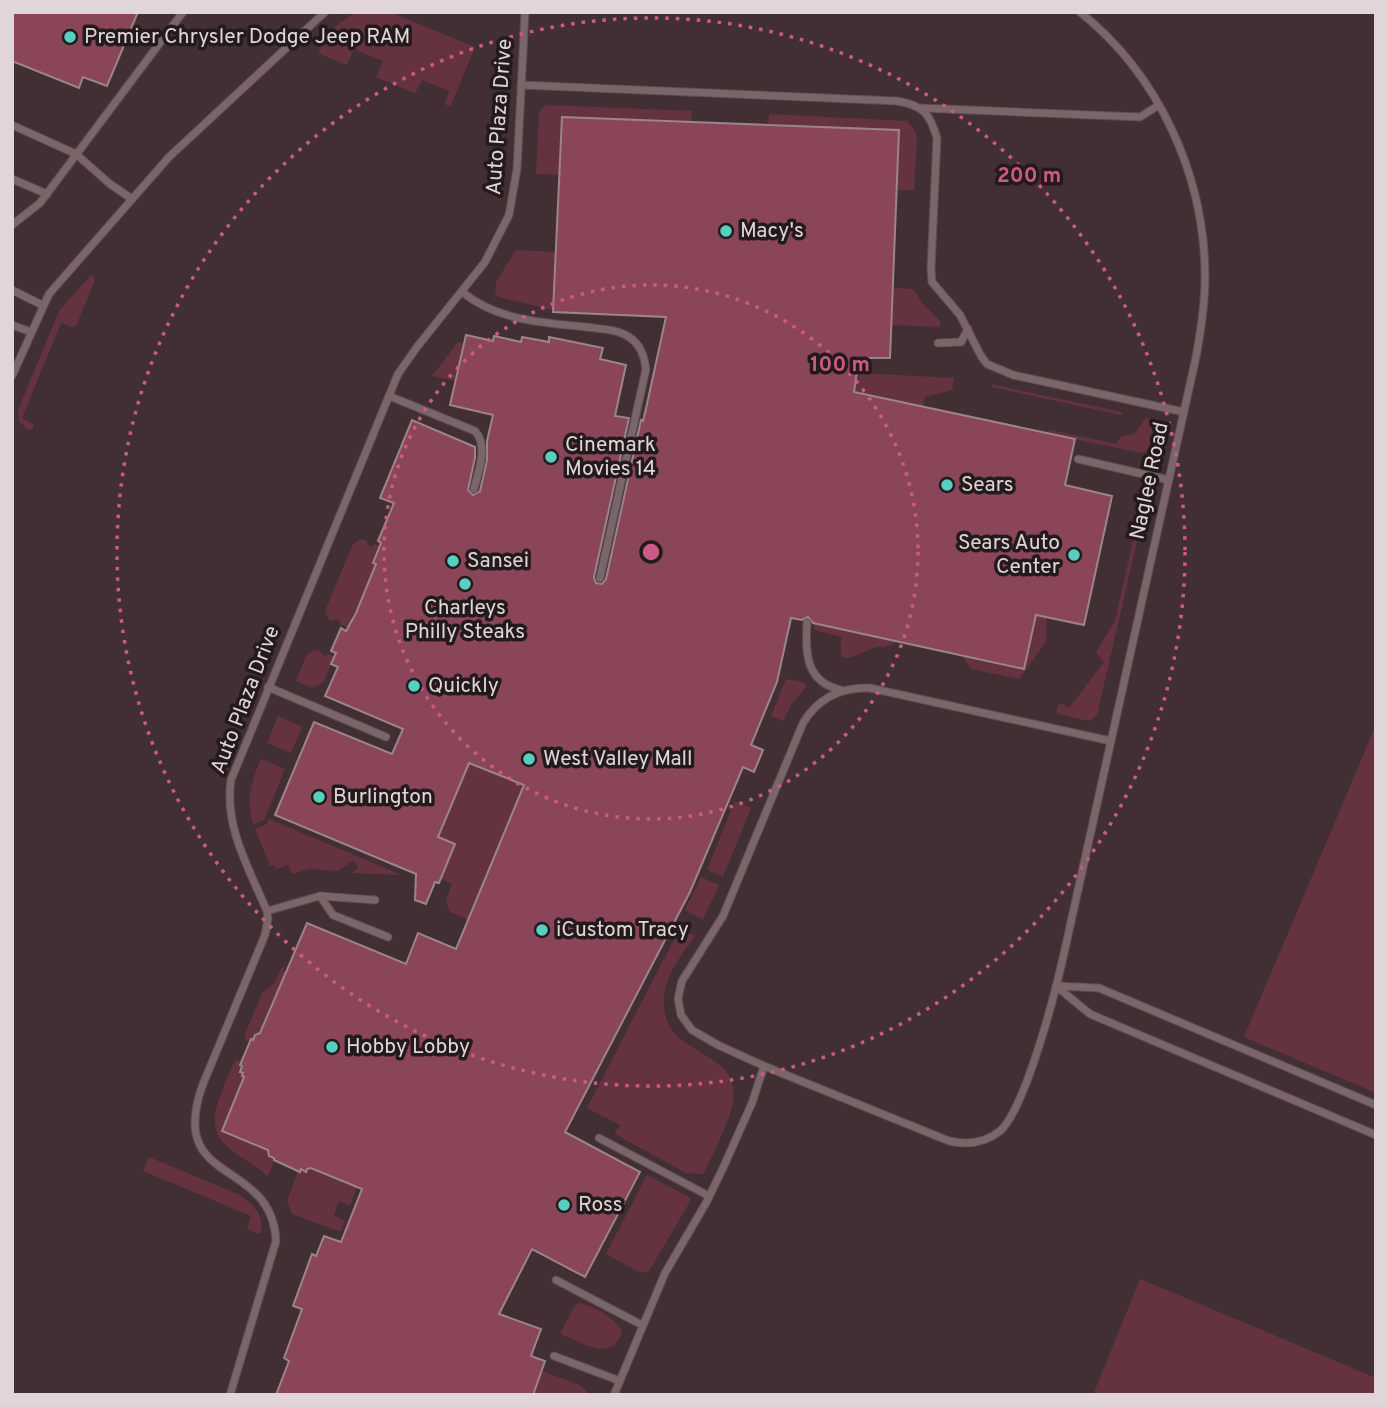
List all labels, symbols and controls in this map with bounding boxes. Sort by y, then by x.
place label: Premier Chrysler Dodge Jeep RAM [84,24,410,51]
marker: Premier Chrysler Dodge Jeep RAM [62,29,78,45]
street label: Auto Plaza Drive [481,38,519,196]
text: 200 m [997,163,1061,190]
place label: Macy's [740,218,804,245]
marker: Macy's [718,223,734,239]
text: 100 m [810,352,870,379]
street label: Naglee Road [1124,420,1176,542]
place label: Cinemark Movies 14 [565,432,656,483]
marker: Cinemark Movies 14 [543,449,559,465]
place label: Sears [961,472,1014,499]
marker: Sears [939,477,955,493]
place label: Sears Auto Center [958,530,1060,581]
centre of rings [639,540,663,564]
marker: Sears Auto Center [1066,547,1082,563]
place label: Sansei [467,548,529,575]
marker: Sansei [445,553,461,569]
marker: Charleys Philly Steaks [457,576,473,592]
place label: Charleys Philly Steaks [405,595,525,646]
street label: Auto Plaza Drive [205,622,287,778]
place label: Quickly [428,673,499,700]
marker: Quickly [406,678,422,694]
place label: West Valley Mall [543,746,692,773]
marker: West Valley Mall [521,751,537,767]
place label: Burlington [333,784,433,811]
marker: Burlington [311,789,327,805]
place label: iCustom Tracy [556,917,689,944]
marker: iCustom Tracy [534,922,550,938]
place label: Hobby Lobby [346,1034,470,1061]
marker: Hobby Lobby [324,1039,340,1055]
place label: Ross [578,1192,623,1219]
marker: Ross [556,1197,572,1213]

